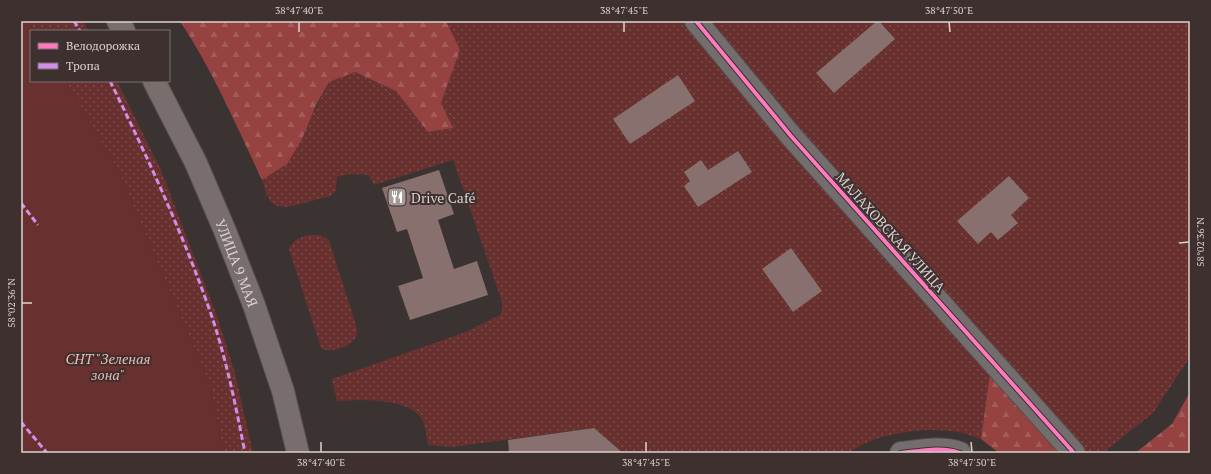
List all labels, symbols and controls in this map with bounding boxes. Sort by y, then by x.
text: 38°47'40"E [275,4,323,17]
text: 38°47'45"E [600,4,648,17]
text: 38°47'50"E [925,4,973,17]
legend [30,30,170,82]
text: Велодорожка [66,38,140,53]
text: Тропа [66,58,100,73]
street label: МАЛАХОВСКАЯ УЛИЦА [832,168,950,296]
restaurant icon: Drive Café [386,186,408,208]
place label: Drive Café [411,188,475,207]
street label: УЛИЦА 9 МАЯ [211,216,263,309]
text: 58°02'36"N [1194,217,1207,267]
text: 58°02'36"N [5,278,18,328]
park label: СНТ "Зеленая зона" [65,349,151,384]
text: 38°47'40"E [297,456,345,469]
text: 38°47'45"E [622,456,670,469]
text: 38°47'50"E [948,456,996,469]

